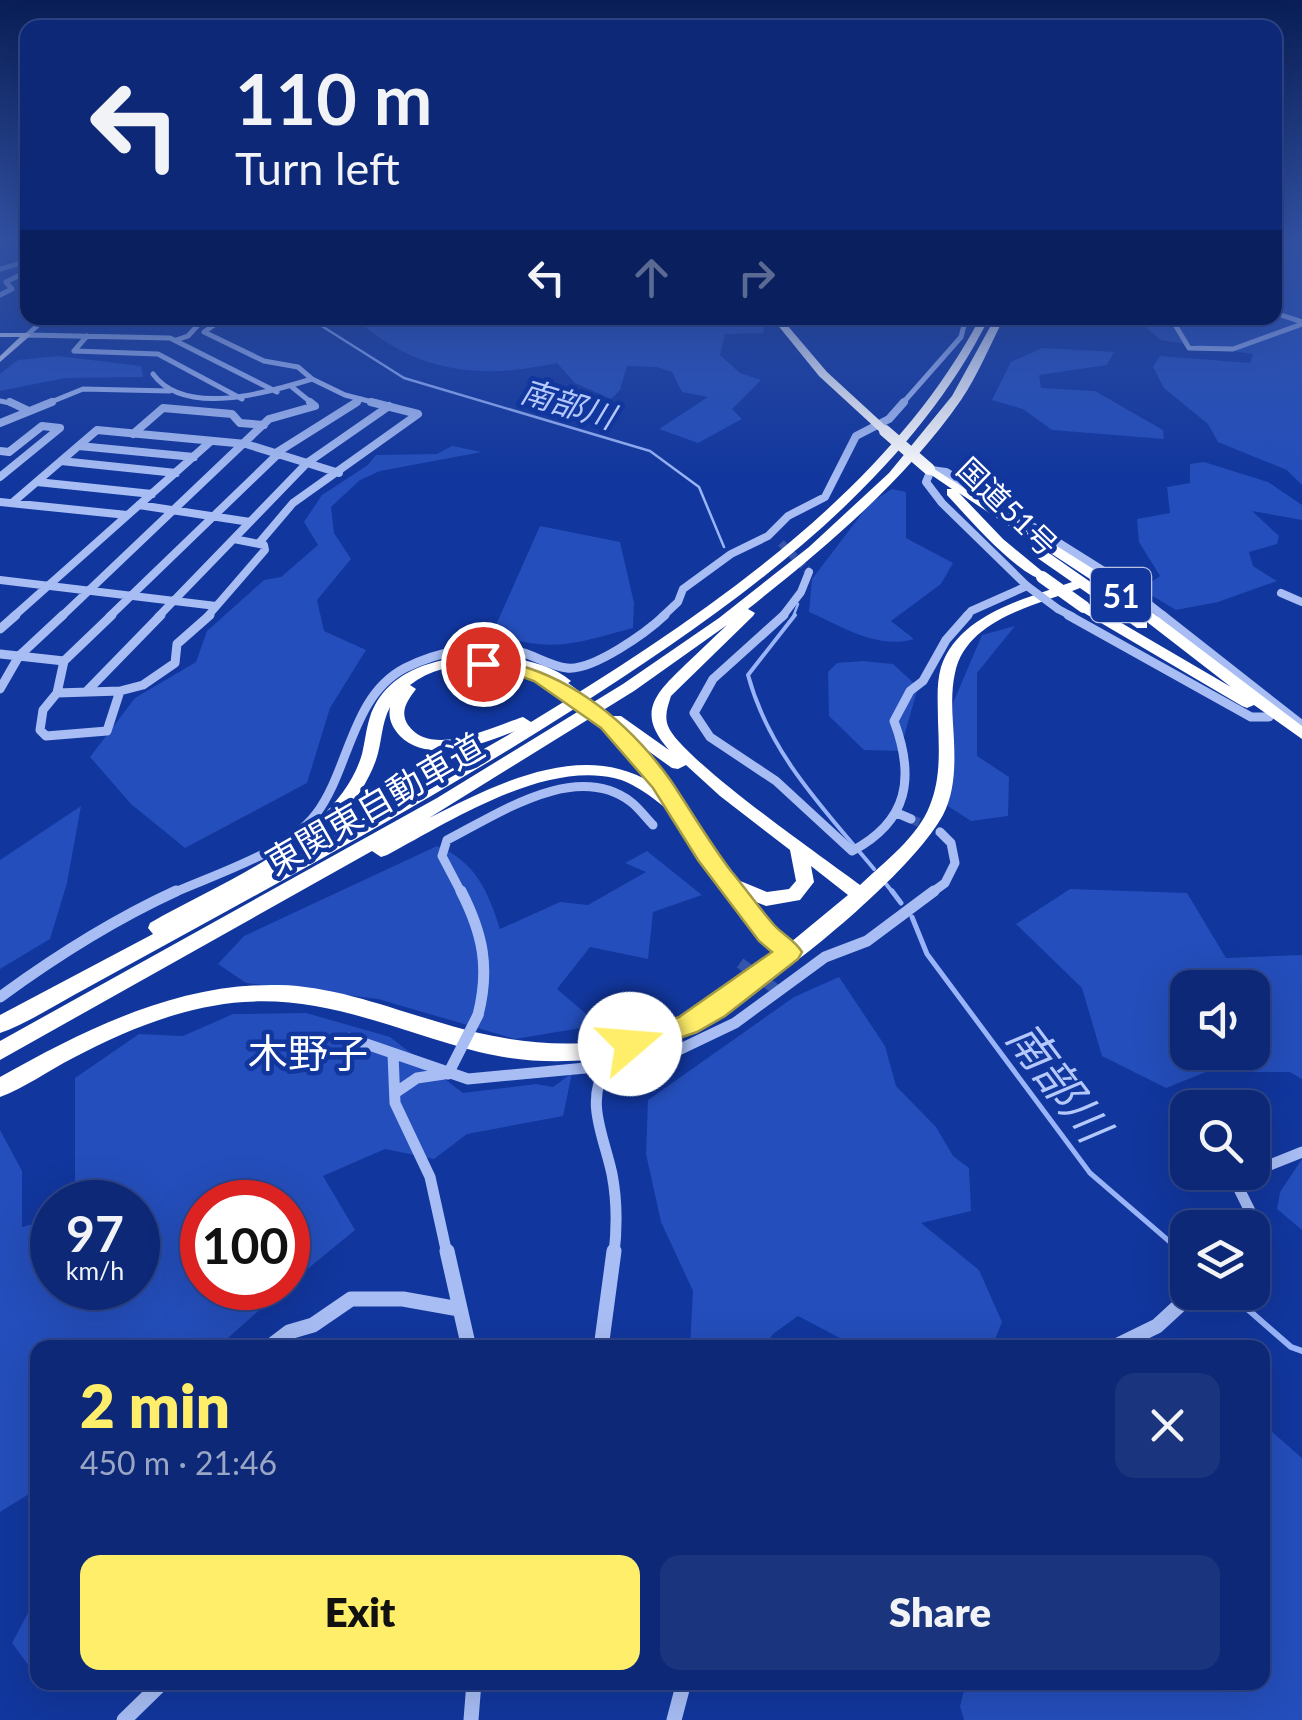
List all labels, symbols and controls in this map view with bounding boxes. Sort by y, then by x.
text: 110 m [235,56,432,140]
icon: left [70,60,200,190]
text: Turn left [235,141,400,195]
icon: left [519,250,574,305]
icon: ahead [624,250,679,305]
icon: right [729,250,784,305]
water label: 南部川 [516,370,622,437]
street label: 国道51号 [951,450,1065,562]
road number: 51 [1091,568,1151,622]
pin [441,622,526,707]
icon: arrive [456,637,511,692]
street label: 東関東自動車道 [257,724,491,882]
map controls [1170,970,1270,1310]
button: sound [1170,970,1270,1070]
position arrow [578,992,682,1096]
water label: 南部川 [997,1011,1124,1154]
district label: 木野子 [248,1029,368,1077]
button: search [1170,1090,1270,1190]
speed limit sign: 100 [180,1180,310,1310]
text: 97 [66,1203,124,1263]
button: layers [1170,1210,1270,1310]
text: km/h [66,1255,124,1285]
text: 2 min [80,1369,230,1441]
button: close [1115,1373,1220,1478]
text: 450 m · 21:46 [80,1443,277,1482]
button: Exit [80,1555,640,1670]
button: Share [660,1555,1220,1670]

